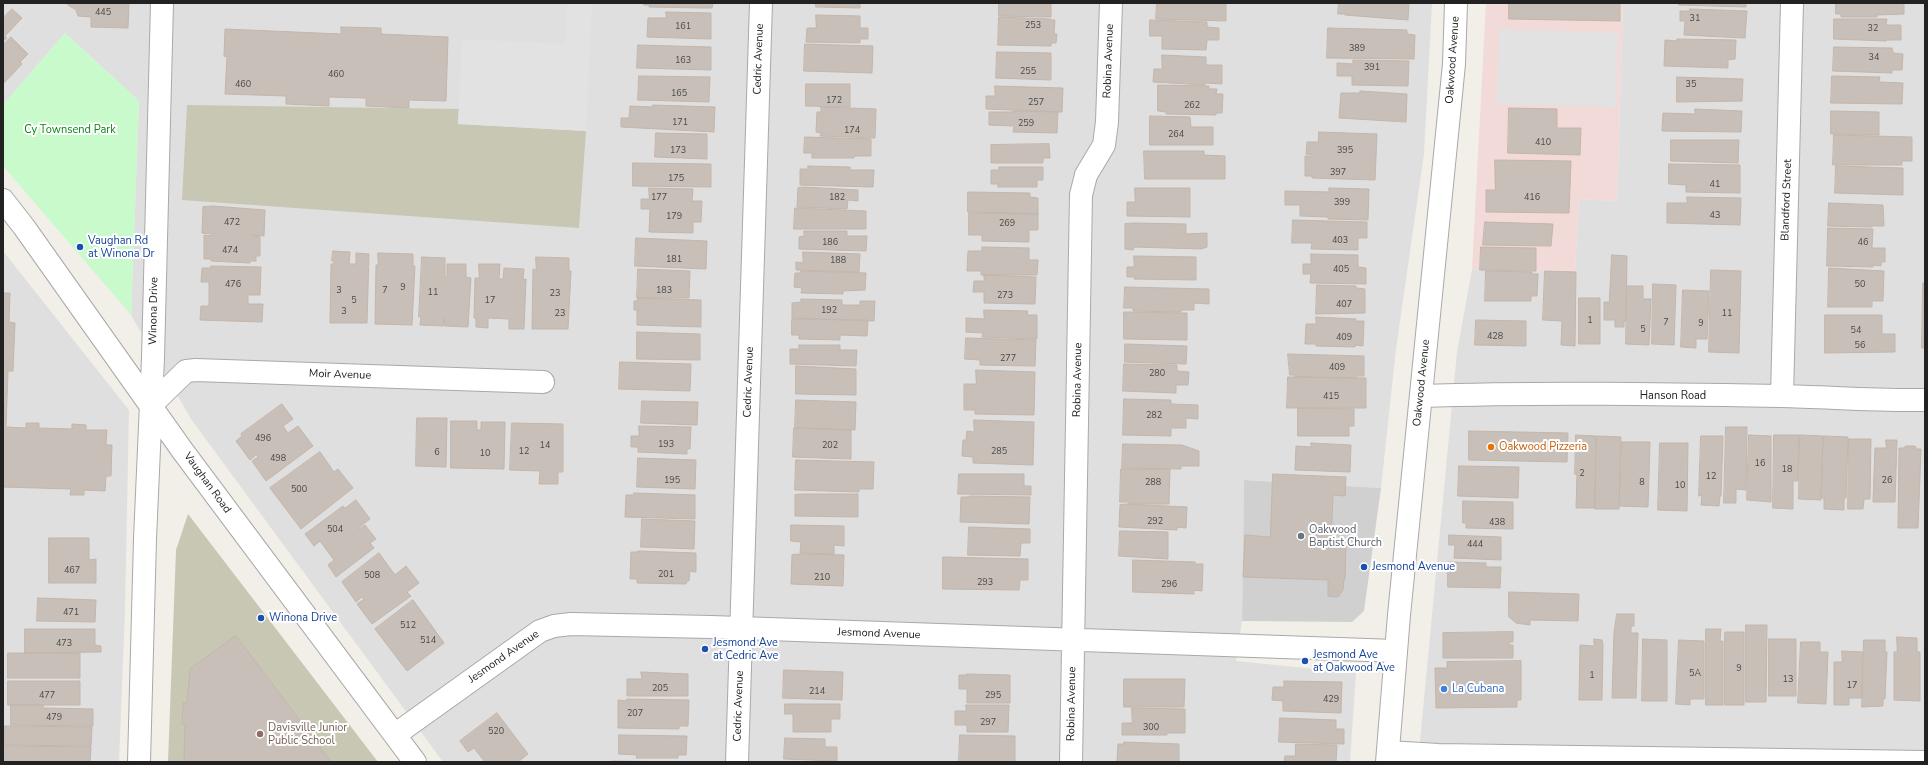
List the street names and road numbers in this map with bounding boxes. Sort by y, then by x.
street label: Oakwood Avenue [1443,16,1463,104]
street label: Cedric Avenue [751,23,767,95]
street label: Robina Avenue [1101,23,1117,99]
street label: Blandford Street [1779,159,1795,241]
street label: Winona Drive [147,277,161,345]
street label: Oakwood Avenue [1411,339,1433,427]
street label: Robina Avenue [1071,343,1085,417]
street label: Cedric Avenue [741,346,757,418]
street label: Moir Avenue [309,367,371,383]
street label: Hanson Road [1640,389,1706,403]
street label: Vaughan Road [180,450,234,516]
street label: Jesmond Avenue [837,626,921,642]
street label: Jesmond Avenue [466,628,542,686]
street label: Robina Avenue [1065,667,1079,741]
street label: Cedric Avenue [731,670,747,742]

